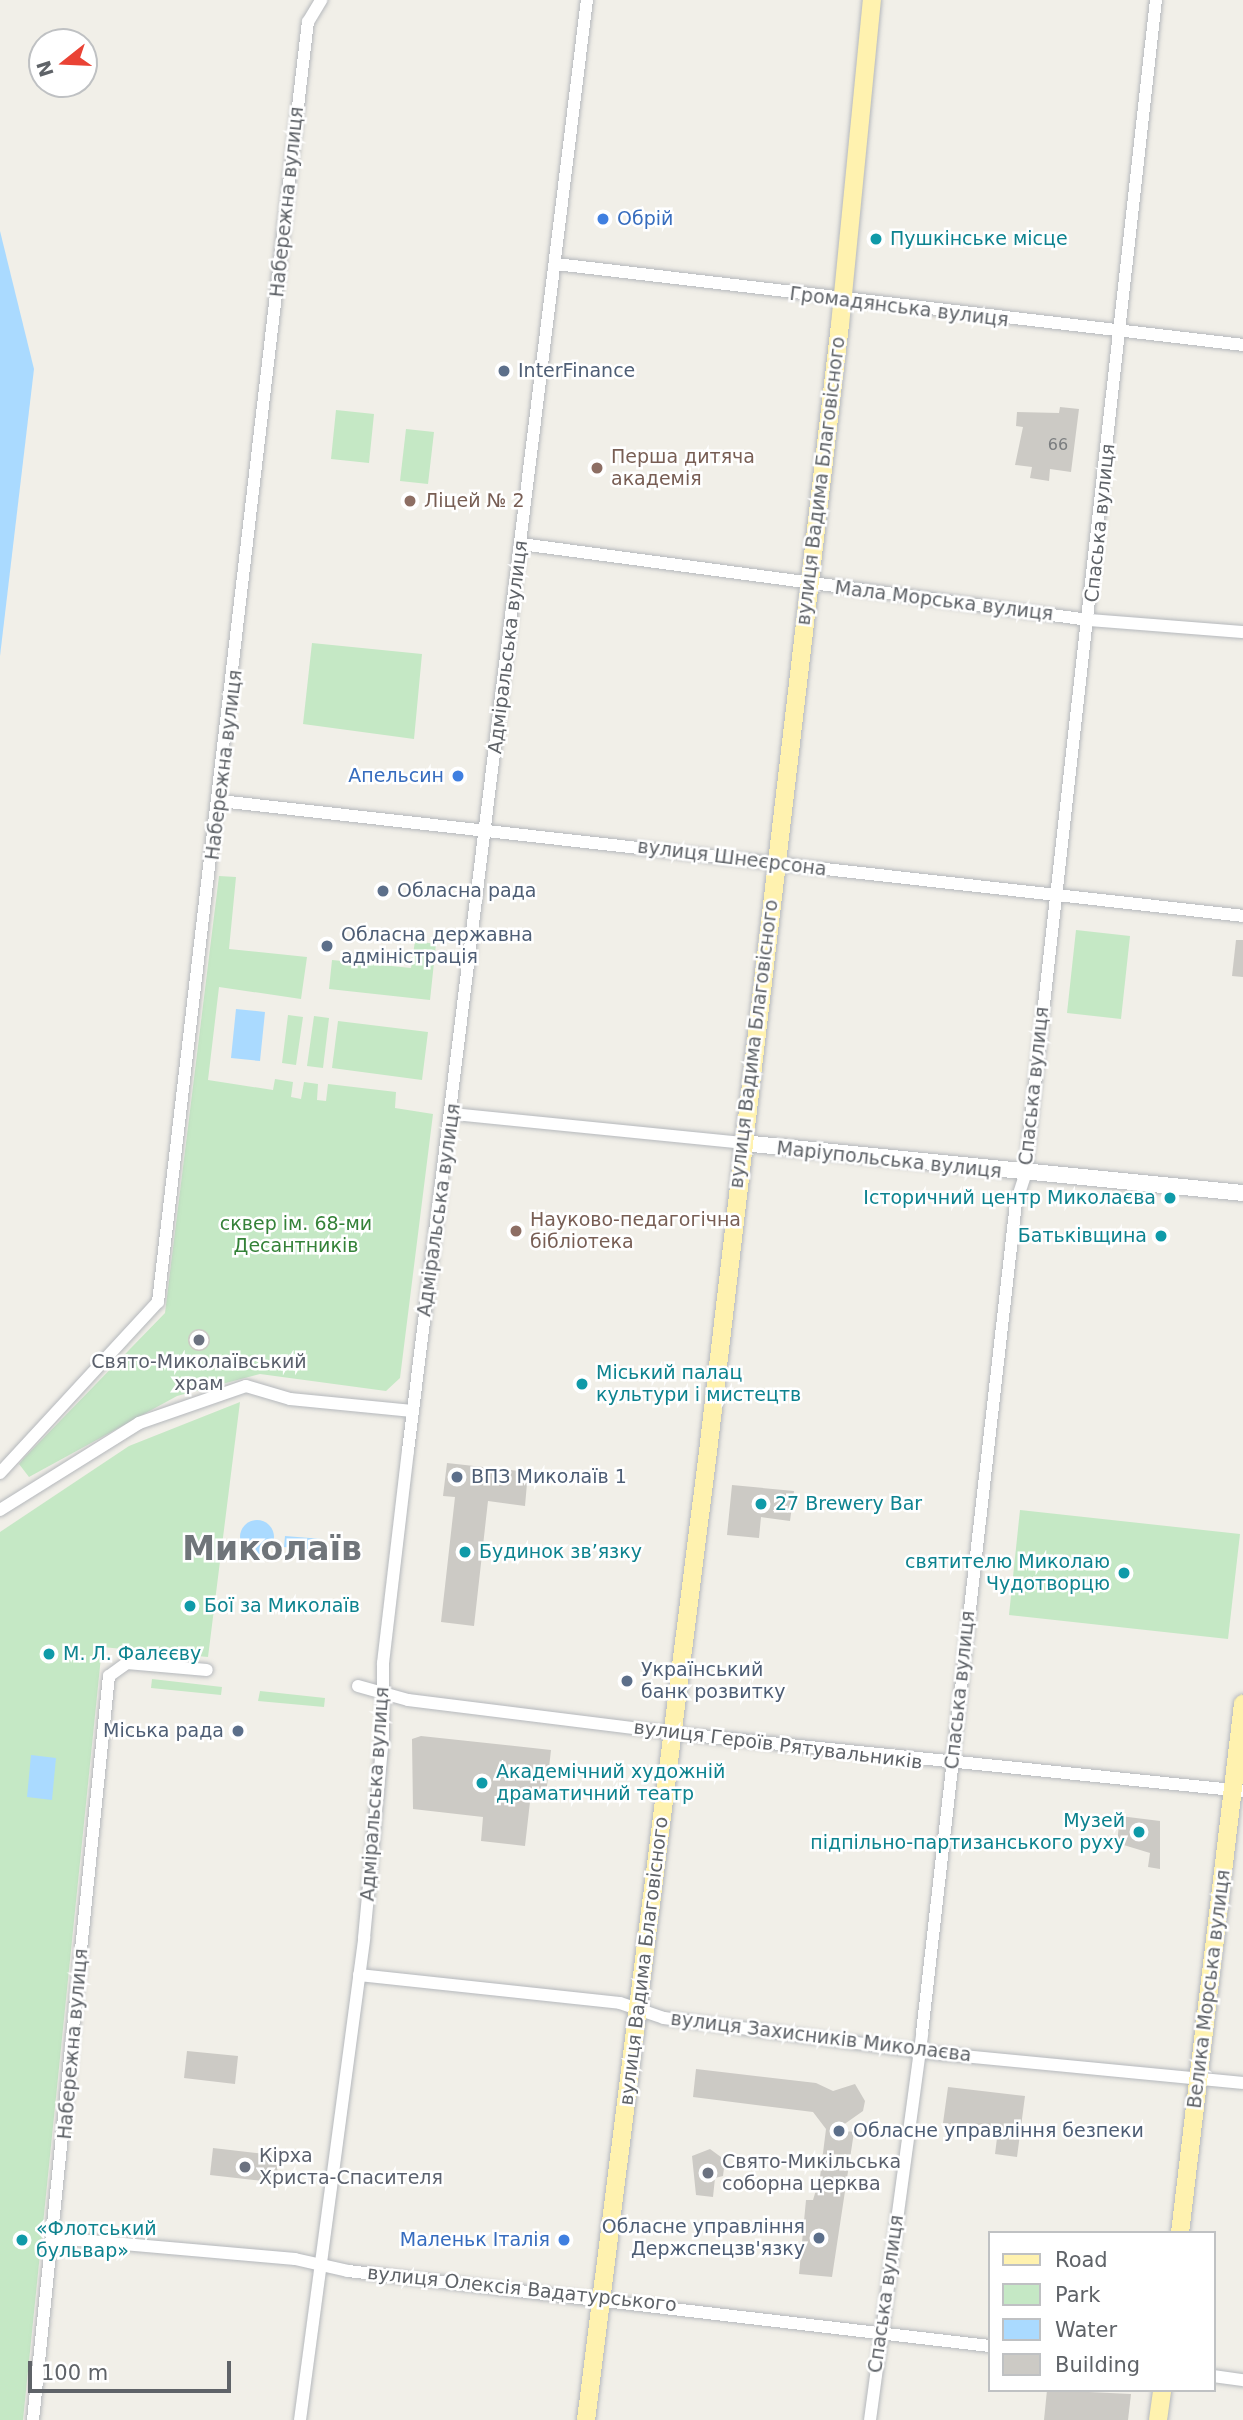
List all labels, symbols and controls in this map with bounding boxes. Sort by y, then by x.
north arrow [28,28,98,98]
text: N [32,58,58,80]
street label: Набережна вулиця [266,106,308,298]
place label: Обрій [617,208,673,230]
marker: Обрій [595,211,611,227]
place label: Пушкінське місце [890,228,1068,250]
marker: Пушкінське місце [868,231,884,247]
street label: Громадянська вулиця [788,282,1010,332]
street label: вулиця Вадима Благовісного [792,335,850,627]
place label: InterFinance [518,360,635,382]
marker: InterFinance [496,363,512,379]
house number: 66 [1048,435,1068,455]
street label: Спаська вулиця [1080,443,1120,603]
place label: Перша дитяча академія [611,446,755,490]
marker: Перша дитяча академія [589,460,605,476]
place label: Ліцей № 2 [424,490,524,512]
marker: Ліцей № 2 [402,493,418,509]
street label: Адміральська вулиця [484,539,532,755]
street label: Мала Морська вулиця [833,576,1055,626]
street label: Набережна вулиця [201,669,247,861]
place label: Апельсин [348,765,444,787]
marker: Апельсин [450,768,466,784]
street label: вулиця Шнеєрсона [636,835,828,881]
place label: Обласна рада [397,880,536,902]
marker: Обласна рада [375,883,391,899]
street label: вулиця Вадима Благовісного [725,898,783,1190]
place label: Обласна державна адміністрація [341,924,533,968]
marker: Обласна державна адміністрація [319,938,335,954]
street label: Спаська вулиця [1014,1006,1054,1166]
street label: Адміральська вулиця [413,1102,465,1318]
street label: Маріупольська вулиця [775,1137,1003,1183]
place label: Історичний центр Миколаєва [863,1187,1156,1209]
marker: Історичний центр Миколаєва [1162,1190,1178,1206]
place label: Науково-педагогічна бібліотека [530,1209,741,1253]
park label: сквер ім. 68-ми Десантників [220,1213,372,1257]
marker: Науково-педагогічна бібліотека [508,1223,524,1239]
place label: Батьківщина [1018,1225,1147,1247]
marker: Батьківщина [1153,1228,1169,1244]
marker: Свято-Миколаївський храм [191,1332,207,1348]
place label: Свято-Миколаївський храм [91,1351,307,1395]
place label: Міський палац культури і мистецтв [596,1362,801,1406]
marker: Міський палац культури і мистецтв [574,1376,590,1392]
place label: ВПЗ Миколаїв 1 [471,1466,627,1488]
marker: ВПЗ Миколаїв 1 [449,1469,465,1485]
place label: 27 Brewery Bar [775,1493,922,1515]
marker: 27 Brewery Bar [753,1496,769,1512]
district label: Миколаїв [182,1529,362,1569]
place label: Будинок зв’язку [479,1541,642,1563]
marker: Будинок зв’язку [457,1544,473,1560]
place label: святителю Миколаю Чудотворцю [905,1551,1110,1595]
marker: святителю Миколаю Чудотворцю [1116,1565,1132,1581]
place label: Бої за Миколаїв [204,1595,360,1617]
marker: Бої за Миколаїв [182,1598,198,1614]
street label: Спаська вулиця [940,1610,980,1770]
place label: М. Л. Фалєєву [63,1643,201,1665]
marker: М. Л. Фалєєву [41,1646,57,1662]
place label: Український банк розвитку [641,1659,785,1703]
marker: Український банк розвитку [619,1673,635,1689]
street label: Адміральська вулиця [356,1686,394,1902]
street label: вулиця Героїв Рятувальників [632,1716,924,1774]
place label: Міська рада [103,1720,224,1742]
marker: Міська рада [230,1723,246,1739]
place label: Академічний художній драматичний театр [496,1761,725,1805]
marker: Академічний художній драматичний театр [474,1775,490,1791]
place label: Музей підпільно-партизанського руху [810,1810,1125,1854]
street label: вулиця Вадима Благовісного [615,1815,673,2107]
marker: Музей підпільно-партизанського руху [1131,1824,1147,1840]
street label: Велика Морська вулиця [1183,1868,1235,2110]
street label: Набережна вулиця [53,1948,93,2140]
street label: вулиця Захисників Миколаєва [669,2007,973,2067]
place label: Обласне управління безпеки [853,2120,1144,2142]
marker: Обласне управління безпеки [831,2123,847,2139]
place label: Кірха Христа-Спасителя [259,2145,443,2189]
place label: Свято-Микільська соборна церква [722,2151,901,2195]
marker: Кірха Христа-Спасителя [237,2159,253,2175]
marker: Свято-Микільська соборна церква [700,2165,716,2181]
street label: Спаська вулиця [864,2213,908,2375]
place label: Обласне управління Держспецзв'язку [602,2216,805,2260]
place label: «Флотський бульвар» [36,2218,157,2262]
place label: Маленьк Італія [400,2229,550,2251]
marker: Обласне управління Держспецзв'язку [811,2230,827,2246]
legend [988,2231,1215,2392]
marker: «Флотський бульвар» [14,2232,30,2248]
marker: Маленьк Італія [556,2232,572,2248]
text: Road [1055,2248,1108,2272]
street label: вулиця Олексія Вадатурського [366,2261,678,2317]
text: Park [1055,2283,1100,2307]
text: Water [1055,2318,1117,2342]
scale bar [32,2346,234,2390]
text: Building [1055,2353,1140,2377]
text: 100 m [41,2361,108,2385]

